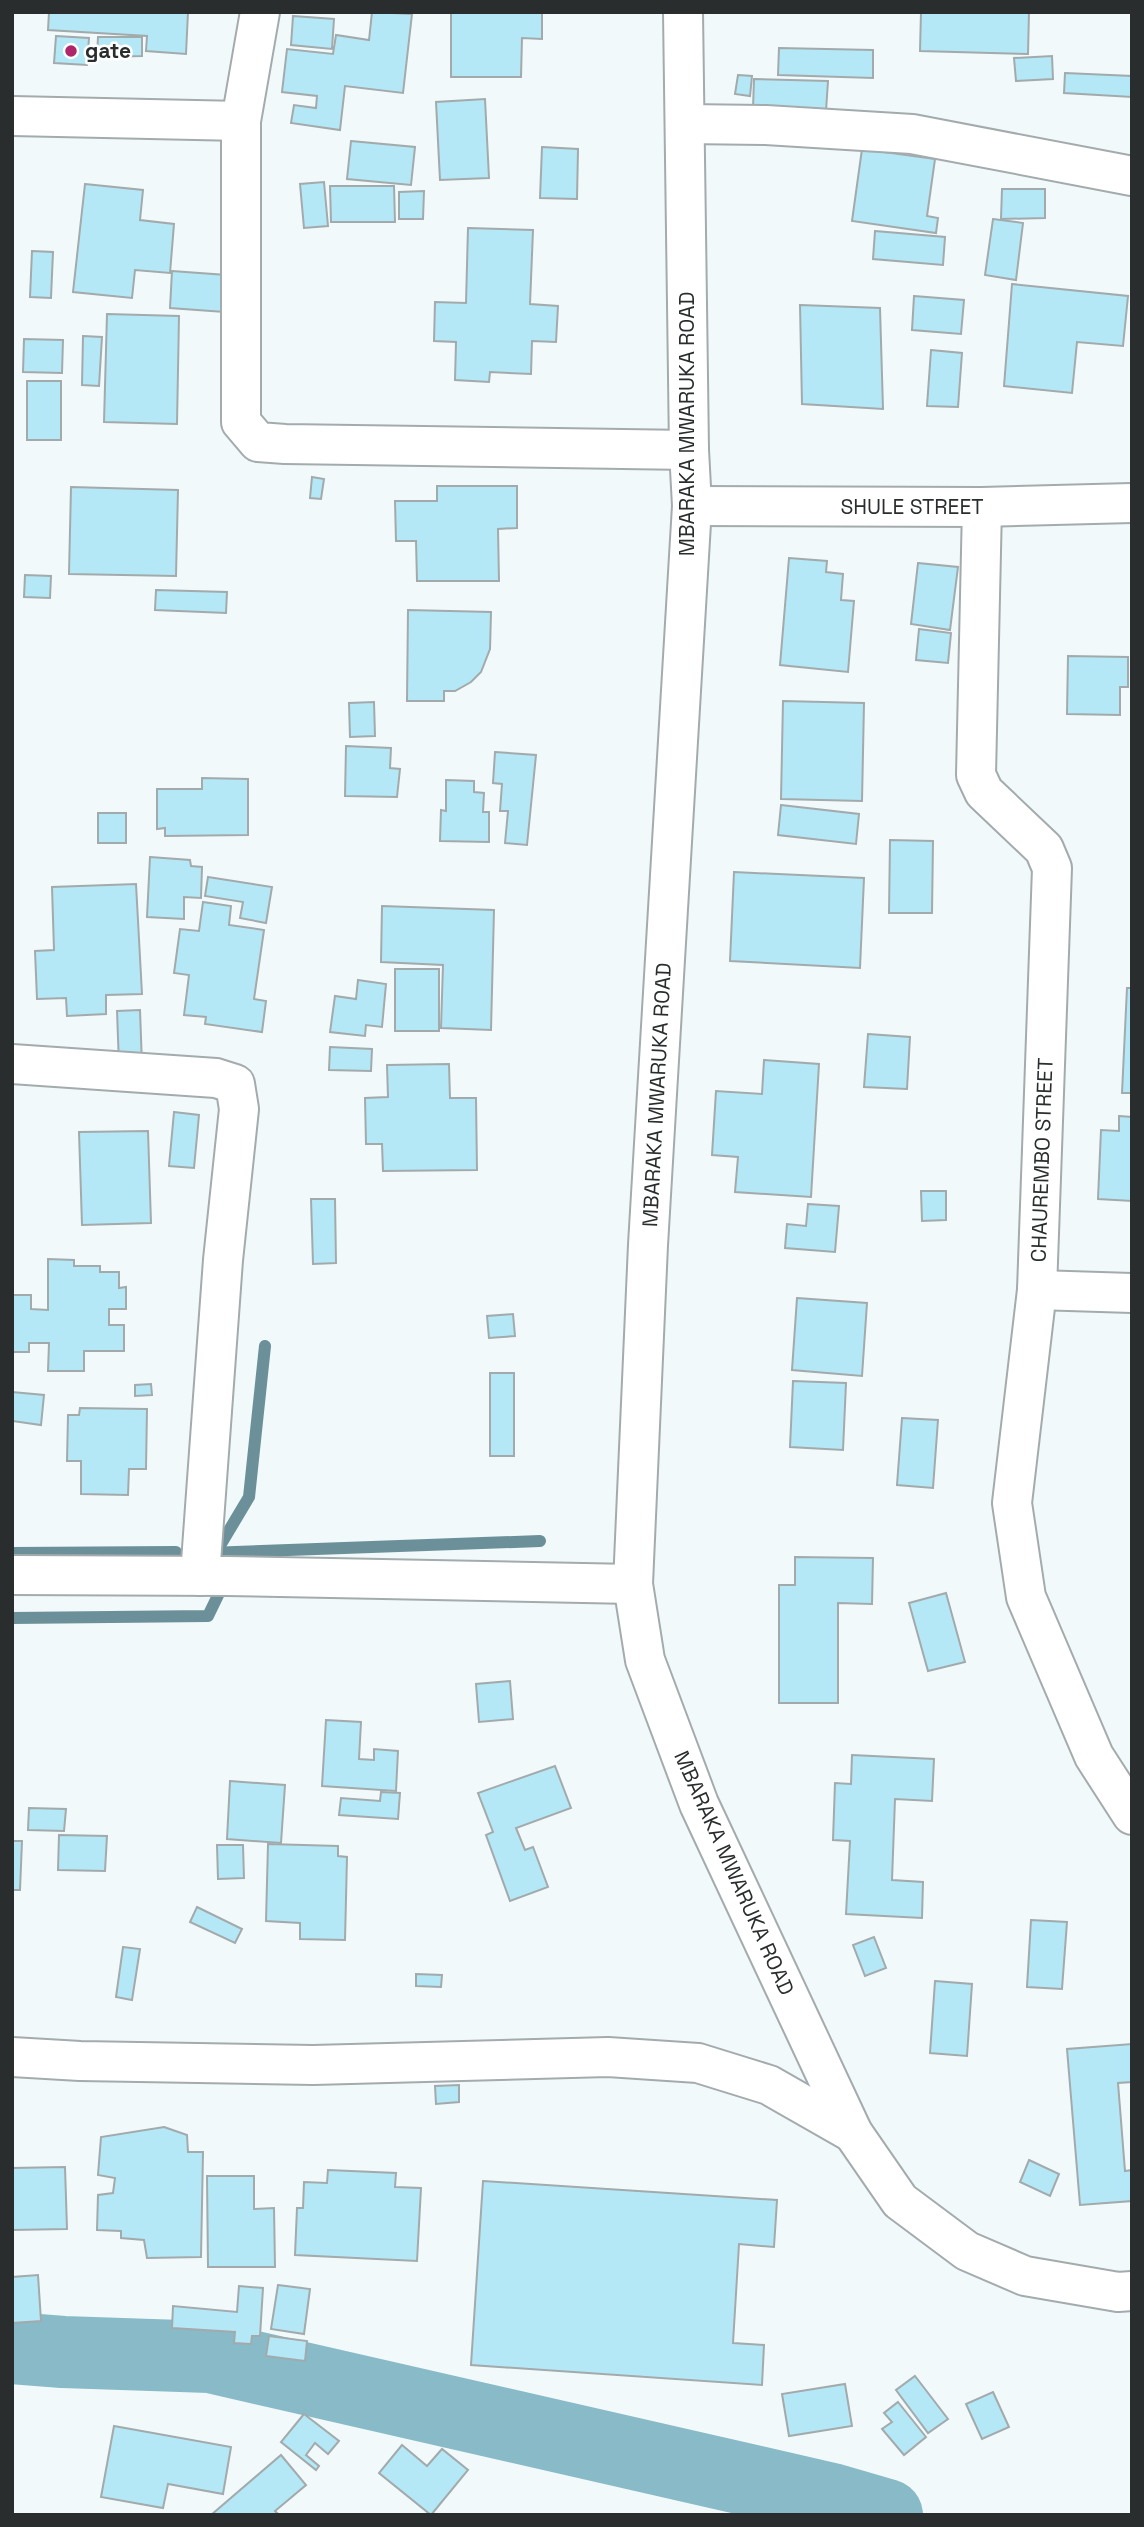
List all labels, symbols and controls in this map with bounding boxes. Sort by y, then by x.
place label: gate [85,37,131,64]
marker: gate [63,43,79,59]
street label: MBARAKA MWARUKA ROAD [673,292,700,556]
street label: SHULE STREET [840,493,984,520]
street label: MBARAKA MWARUKA ROAD [636,962,677,1228]
street label: CHAUREMBO STREET [1024,1057,1059,1263]
street label: MBARAKA MWARUKA ROAD [668,1746,801,1999]

